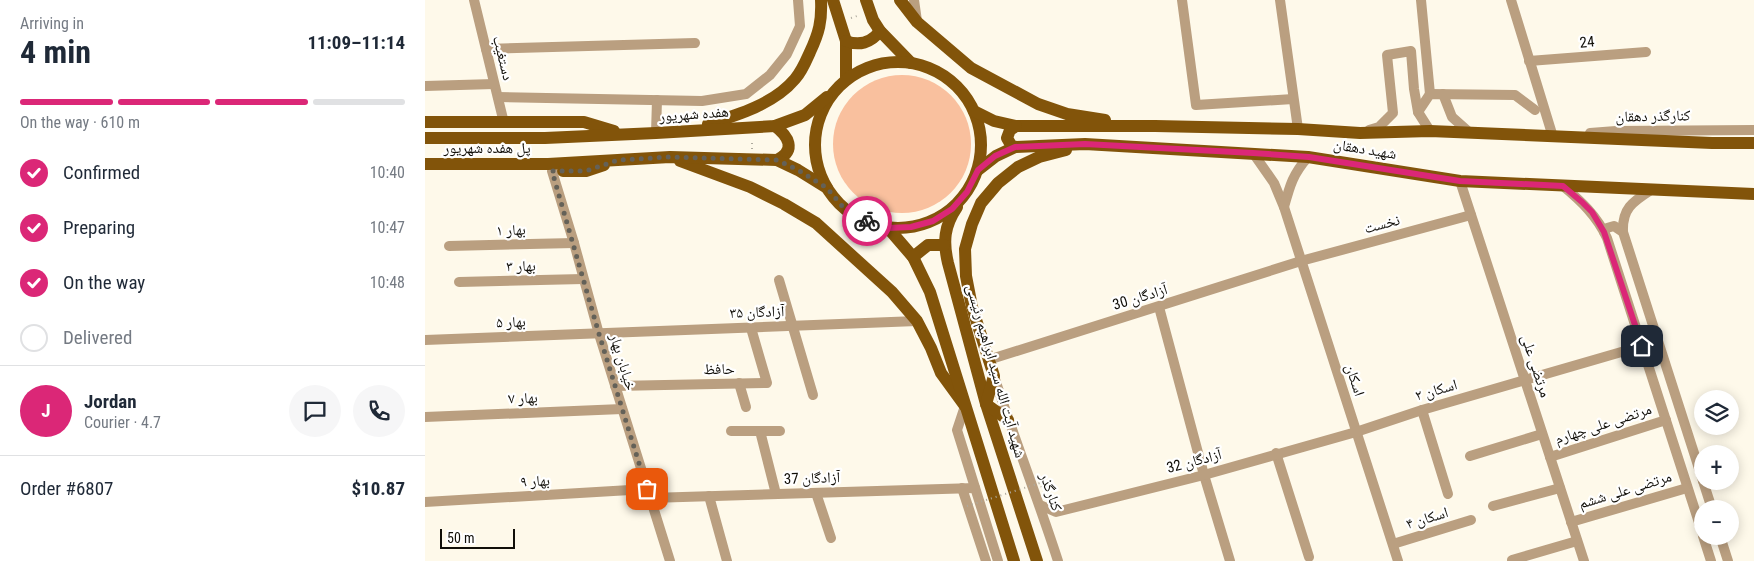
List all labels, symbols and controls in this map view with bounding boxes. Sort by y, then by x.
text: Arriving in [20,14,84,33]
text: 11:09–11:14 [307,31,405,54]
street label: 24 [1579,32,1595,52]
text: 4 min [20,33,91,71]
street label: دستغیب [489,34,517,82]
street label: هفده شهریور [658,103,729,125]
street label: کنارگذر دهقان [1615,106,1691,127]
text: On the way · 610 m [20,113,140,132]
street label: شهید دهقان [1332,135,1398,164]
street label: پل هفده شهریور [442,139,531,158]
icon: check [20,159,48,187]
text: Confirmed [63,161,140,184]
text: 10:40 [370,163,405,182]
courier [842,196,892,246]
icon: bike [853,207,881,235]
street label: نخست [1362,211,1402,237]
icon: check [20,214,48,242]
text: Preparing [63,216,135,239]
text: 10:47 [370,218,405,237]
street label: بهار ۱ [496,220,526,240]
street label: بهار ۳ [506,257,536,275]
icon: check [20,269,48,297]
text: On the way [63,271,145,294]
text: 10:48 [370,273,405,292]
street label: آزادگان 30 [1110,280,1171,315]
street label: شهید آیت الله سید ابراهیم رئیسی [962,282,1029,460]
street label: آزادگان ۳۵ [729,302,786,323]
street label: بهار ۵ [496,312,526,332]
pin [1621,325,1663,367]
text: Delivered [63,326,132,349]
street label: خیابان بهار [605,331,640,393]
street label: مرتضی علی [1516,332,1555,400]
icon: home [1628,332,1656,360]
street label: حافظ [703,360,735,378]
street label: اسکان [1340,362,1369,399]
street label: اسکان ۲ [1413,375,1459,406]
button: chat [289,385,341,437]
button: phone [353,385,405,437]
street label: بهار ۷ [508,388,538,408]
text: Jordan [84,390,137,413]
map controls [1694,390,1739,545]
button: layers [1694,390,1739,435]
text: J [41,399,51,422]
street label: مرتضی علی چهارم [1552,400,1654,449]
text: Courier · 4.7 [84,413,161,432]
street label: آزادگان 32 [1165,445,1225,478]
button: + [1694,445,1739,490]
street label: مرتضی علی ششم [1576,467,1674,514]
pin [626,468,668,510]
street label: آزادگان 37 [784,468,842,489]
street label: کنارگذر [1036,470,1066,514]
street label: بهار ۹ [520,471,550,491]
icon: bag [633,475,661,503]
text: Order #6807 [20,477,113,500]
text: $10.87 [351,477,405,500]
button: − [1694,500,1739,545]
street label: اسکان ۴ [1404,503,1451,534]
scale bar [440,526,515,549]
text: 50 m [447,530,475,546]

